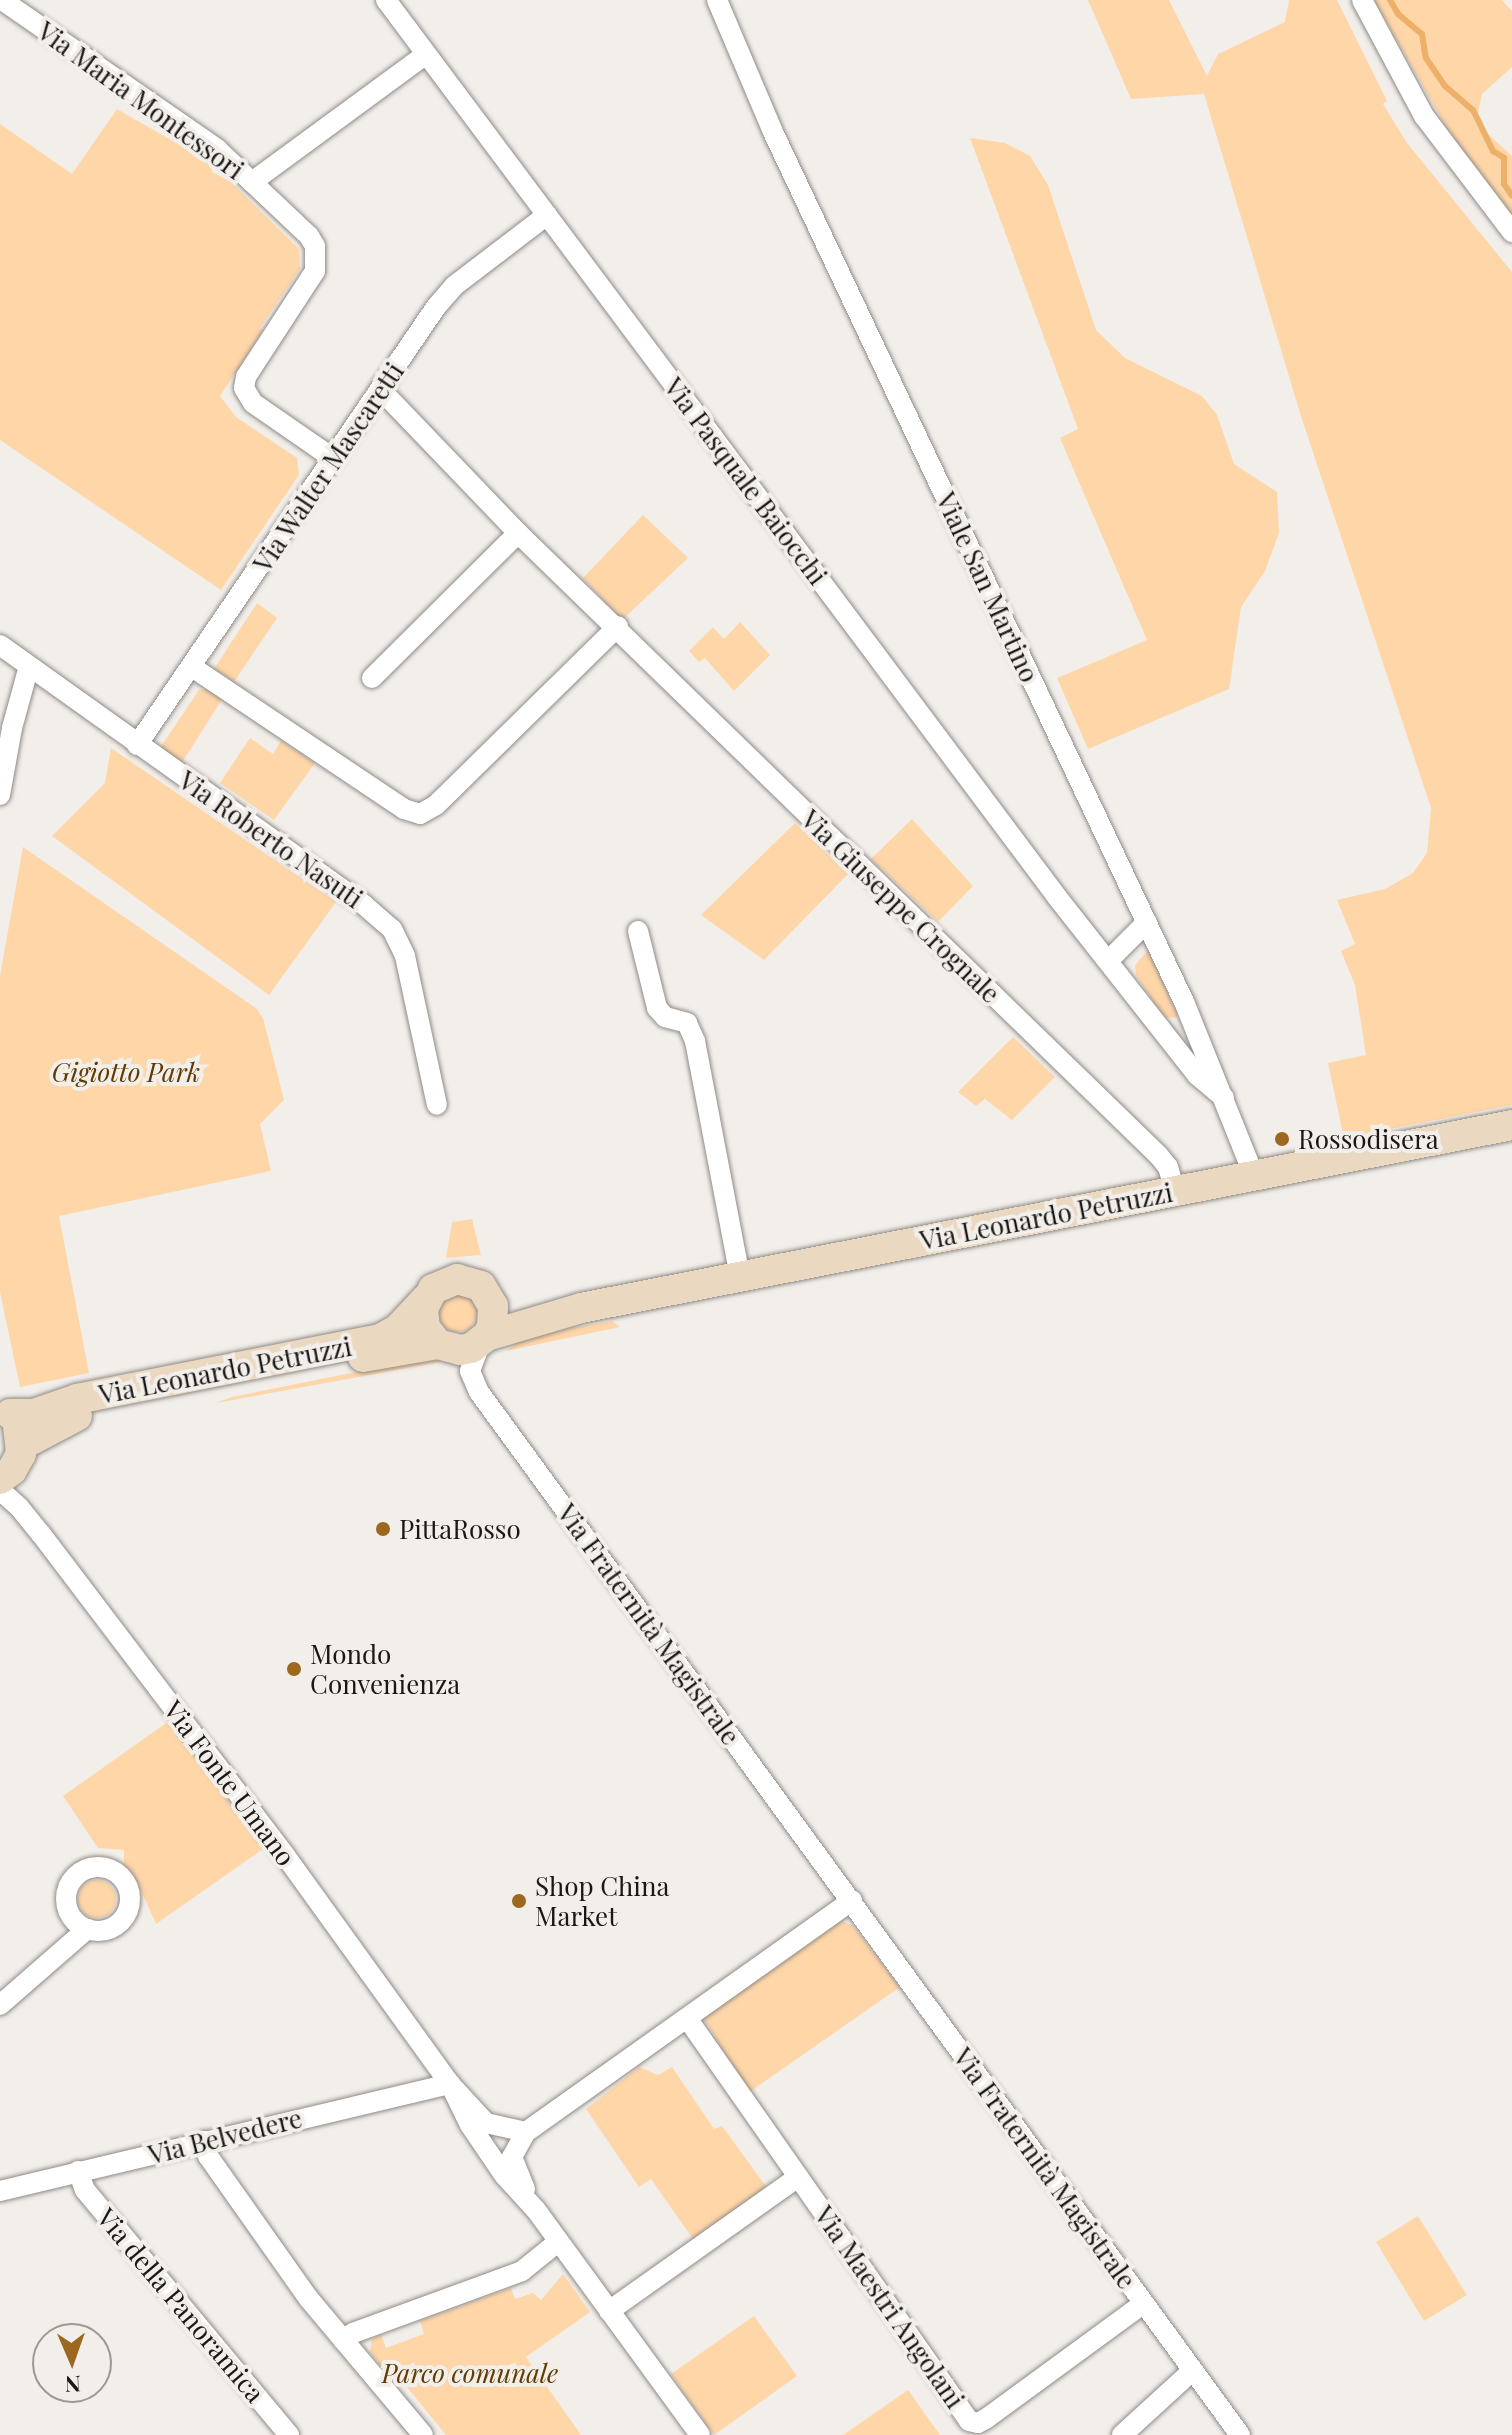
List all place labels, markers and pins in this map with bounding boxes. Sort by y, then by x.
place label: Rossodisera [1298,1123,1439,1155]
marker: Rossodisera [1273,1130,1291,1148]
place label: PittaRosso [399,1513,521,1545]
marker: PittaRosso [374,1520,392,1538]
place label: Mondo Convenienza [310,1638,460,1700]
marker: Mondo Convenienza [285,1660,303,1678]
place label: Shop China Market [535,1870,669,1932]
marker: Shop China Market [510,1892,528,1910]

